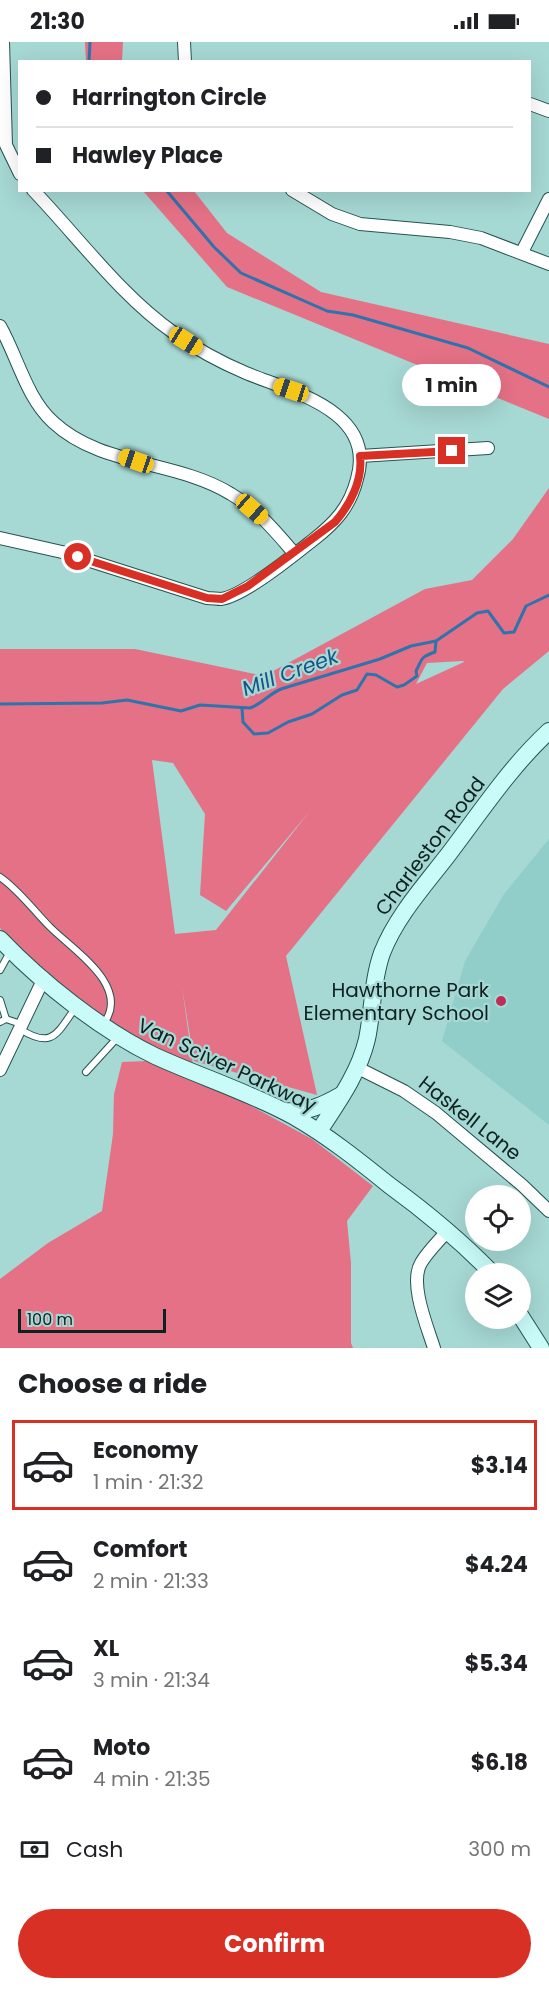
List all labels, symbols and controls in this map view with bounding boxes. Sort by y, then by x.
text: 21:30 [30,6,85,37]
text: Harrington Circle [72,82,267,113]
text: Hawley Place [72,140,223,171]
car [166,324,206,358]
callout: 1 min [402,364,502,406]
text: 1 min [425,371,478,399]
car [271,376,311,404]
route end [438,437,465,464]
car [116,447,156,475]
car [233,490,271,528]
route start [64,543,91,570]
water label: Mill Creek [238,641,343,703]
street label: Charleston Road [369,771,491,921]
place label: Hawthorne Park Elementary School [304,976,490,1027]
marker: Hawthorne Park Elementary School [494,994,508,1008]
street label: Van Sciver Parkway [133,1011,321,1119]
street label: Haskell Lane [413,1069,527,1167]
map controls [465,1185,531,1329]
button: locate [465,1185,531,1251]
button: layers [465,1263,531,1329]
scale bar [18,1306,166,1334]
text: 100 m [27,1308,73,1331]
text: Choose a ride [18,1365,207,1402]
text: Economy [93,1435,198,1466]
icon: car [21,1438,75,1492]
text: $3.14 [471,1450,528,1481]
text: 1 min · 21:32 [93,1468,203,1496]
text: Comfort [93,1534,187,1565]
icon: car [21,1537,75,1591]
text: $4.24 [465,1549,528,1580]
text: 2 min · 21:33 [93,1567,209,1595]
text: XL [93,1633,119,1664]
icon: car [21,1636,75,1690]
text: $5.34 [465,1648,528,1679]
text: 3 min · 21:34 [93,1666,210,1694]
text: Moto [93,1732,150,1763]
icon: car [21,1735,75,1789]
text: $6.18 [471,1747,528,1778]
text: 4 min · 21:35 [93,1765,211,1793]
icon: cash [18,1833,51,1866]
text: Cash [66,1834,123,1865]
text: 300 m [468,1835,531,1863]
button: Confirm [18,1909,531,1978]

